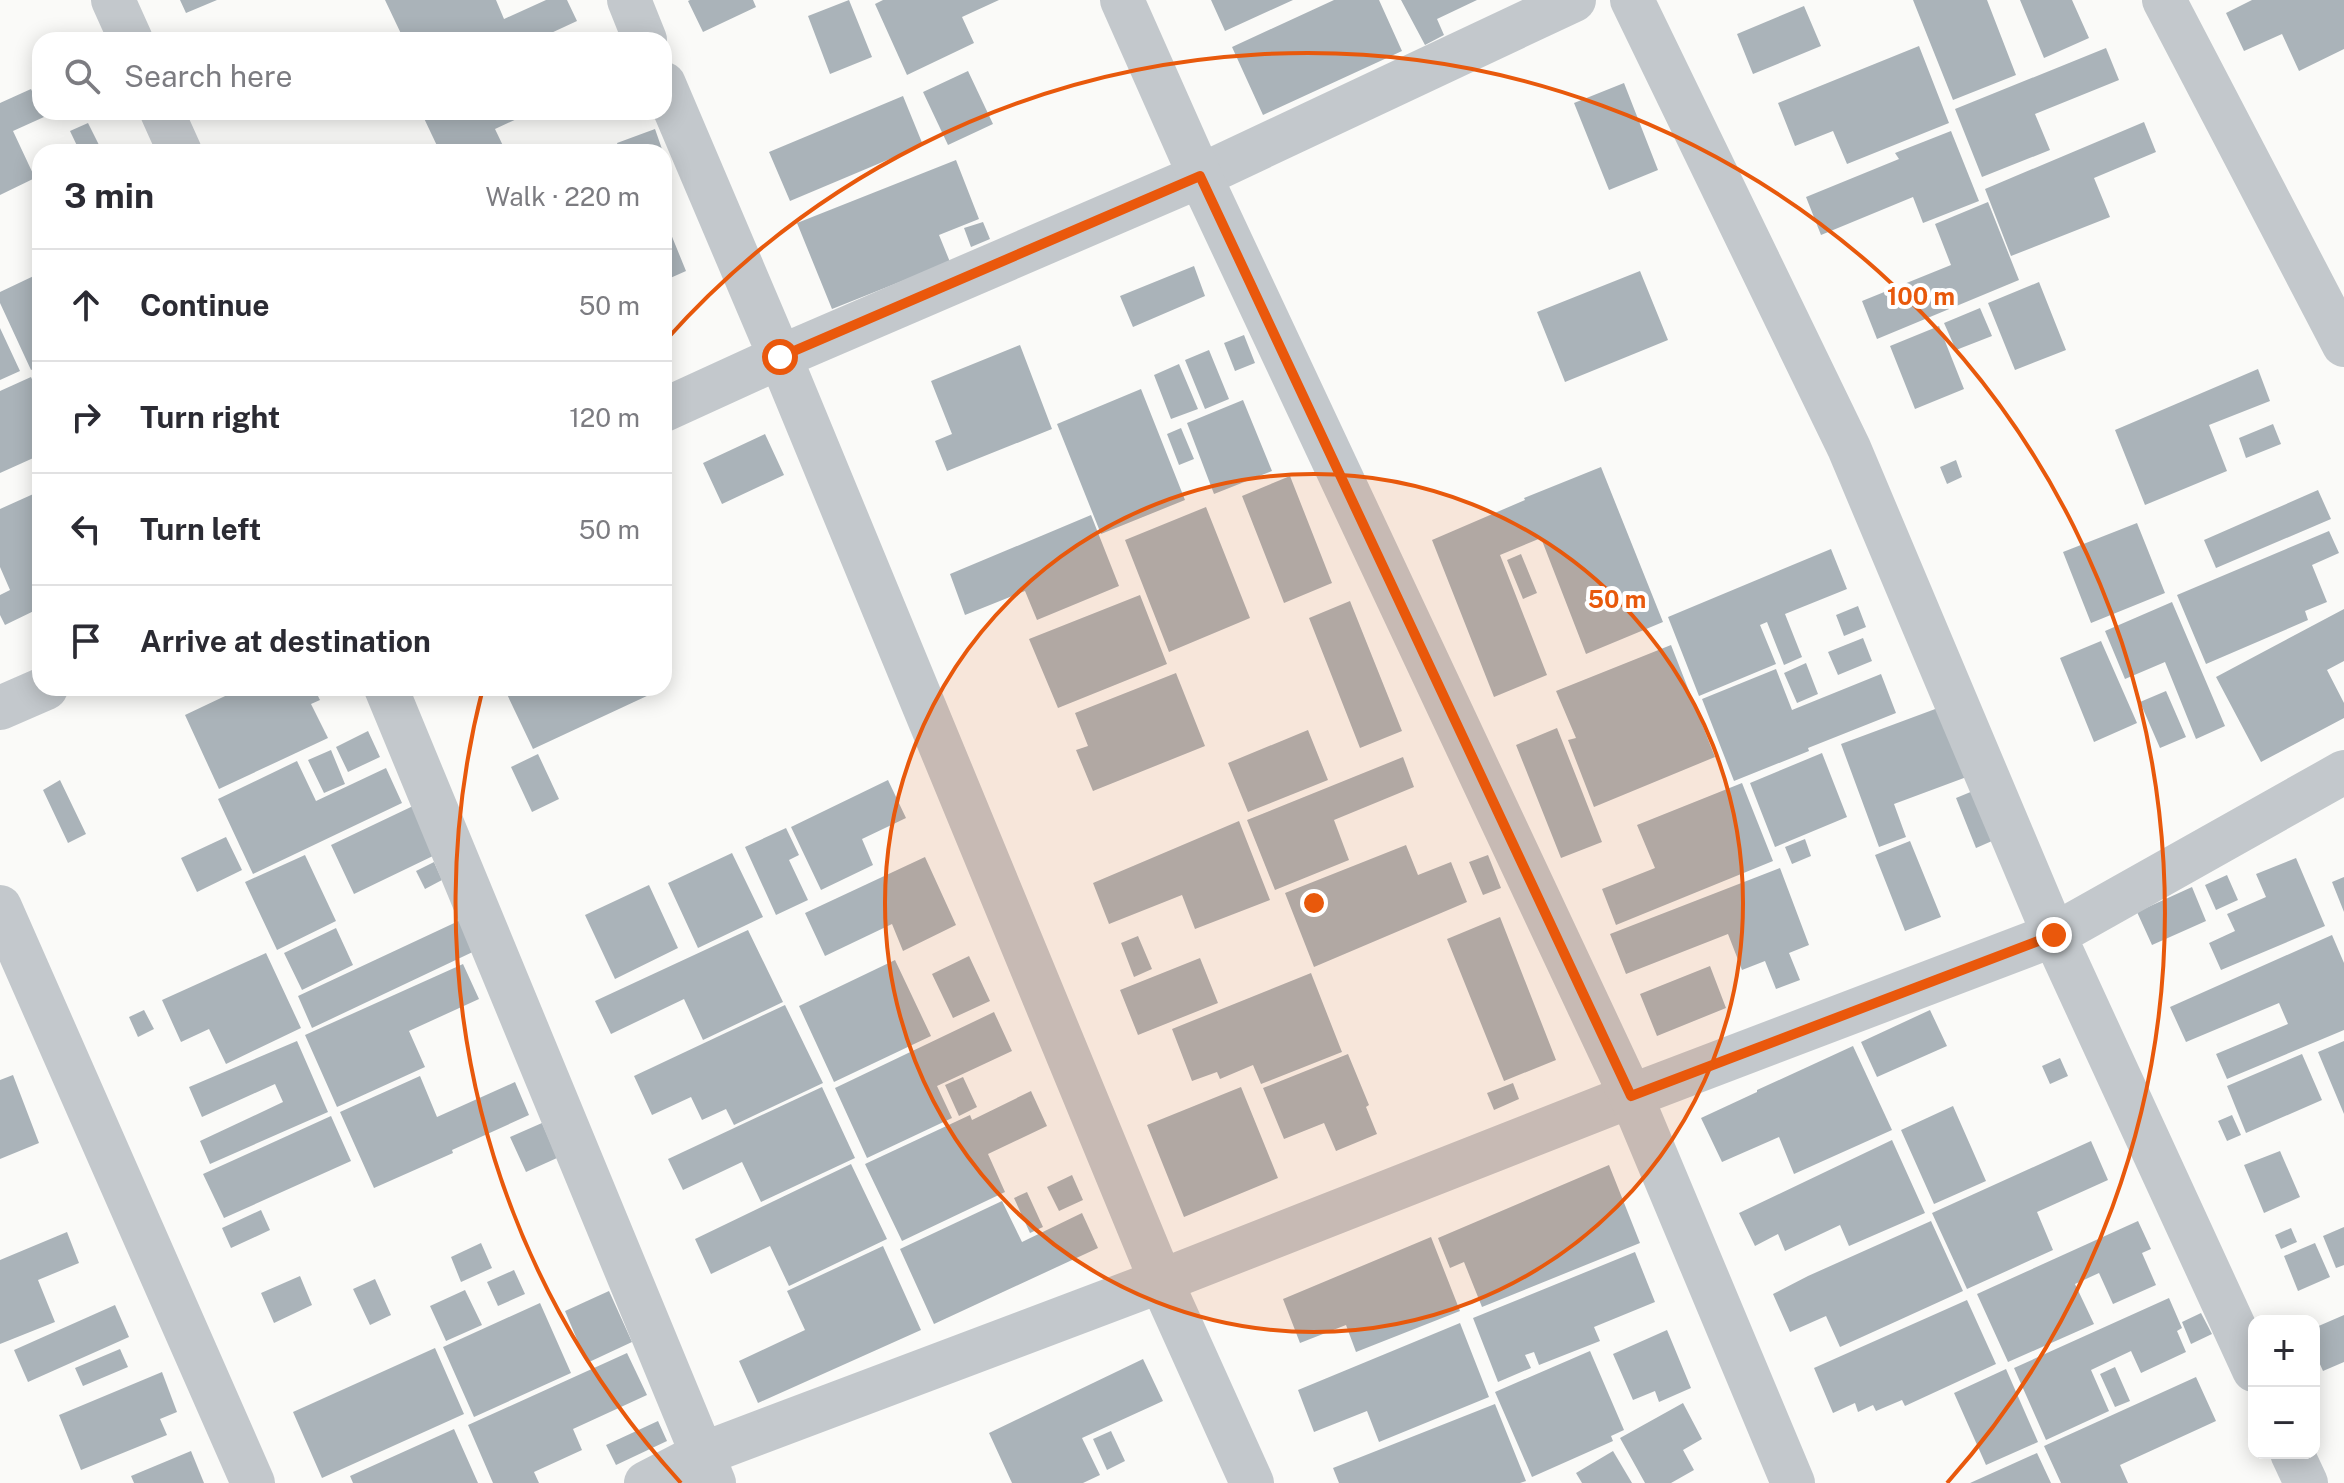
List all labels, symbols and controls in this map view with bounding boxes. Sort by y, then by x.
search box [32,32,672,120]
icon: search [60,54,104,98]
text: Search here [124,58,292,94]
text: 3 min [64,176,154,216]
text: Walk · 220 m [485,181,640,212]
text: 100 m [1887,282,1955,310]
icon: ahead [64,283,108,327]
text: Continue [140,287,270,323]
text: 50 m [579,290,640,321]
route start [762,339,798,375]
icon: right [64,395,108,439]
text: Turn right [140,399,280,435]
text: 120 m [569,402,640,433]
icon: left [64,507,108,551]
text: Turn left [140,511,261,547]
text: 50 m [579,514,640,545]
text: 50 m [1588,585,1646,613]
icon: arrive [64,619,108,663]
text: Arrive at destination [140,623,431,659]
centre of rings [1300,889,1328,917]
route end [2036,917,2072,953]
map controls [2248,1315,2320,1459]
button: + [2248,1315,2320,1387]
button: − [2248,1387,2320,1459]

